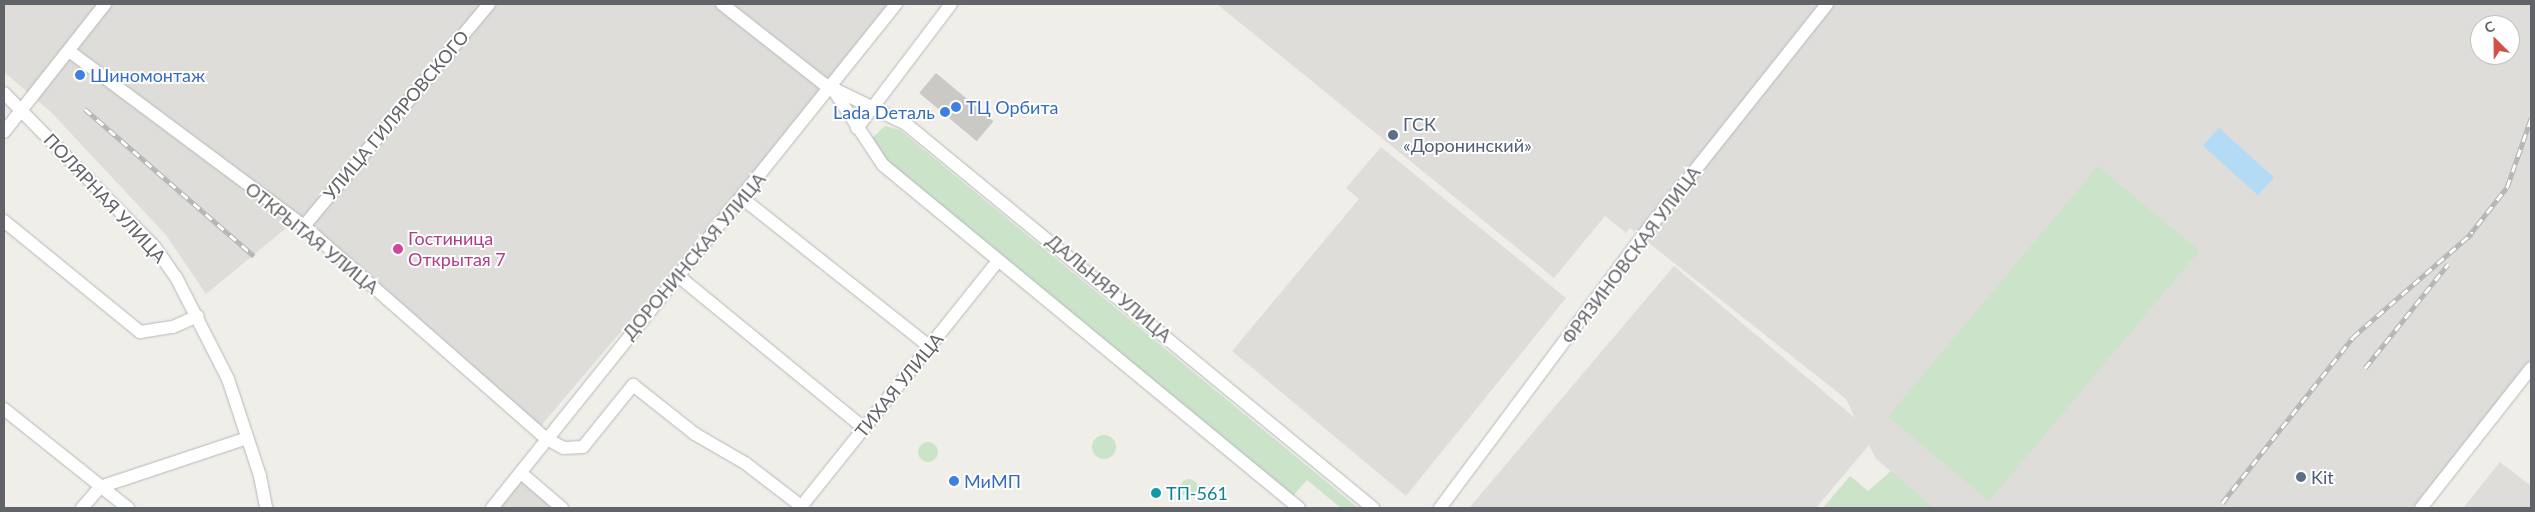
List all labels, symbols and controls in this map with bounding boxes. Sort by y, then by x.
north arrow [2470,15,2520,65]
text: С [2482,17,2497,36]
street label: УЛИЦА ГИЛЯРОВСКОГО [319,26,473,204]
place label: Шиномонтаж [90,64,205,86]
marker: Шиномонтаж [74,69,86,81]
place label: ТЦ Орбита [966,96,1058,118]
place label: Lada Dеталь [833,101,935,123]
marker: ТЦ Орбита [950,101,962,113]
marker: Lada Dеталь [939,106,951,118]
place label: ГСК «Доронинский» [1403,114,1532,156]
street label: ПОЛЯРНАЯ УЛИЦА [40,129,170,267]
marker: ГСК «Доронинский» [1387,129,1399,141]
street label: ФРЯЗИНОВСКАЯ УЛИЦА [1557,162,1705,348]
street label: ДОРОНИНСКАЯ УЛИЦА [618,168,770,344]
street label: ОТКРЫТАЯ УЛИЦА [241,178,383,298]
place label: Гостиница Открытая 7 [408,228,506,270]
street label: ДАЛЬНЯЯ УЛИЦА [1042,230,1176,346]
marker: Гостиница Открытая 7 [392,243,404,255]
street label: ТИХАЯ УЛИЦА [850,328,948,442]
place label: Kit [2311,466,2334,488]
place label: МиМП [964,470,1021,492]
marker: Kit [2295,471,2307,483]
marker: МиМП [948,475,960,487]
place label: ТП-561 [1166,482,1228,504]
marker: ТП-561 [1150,487,1162,499]

